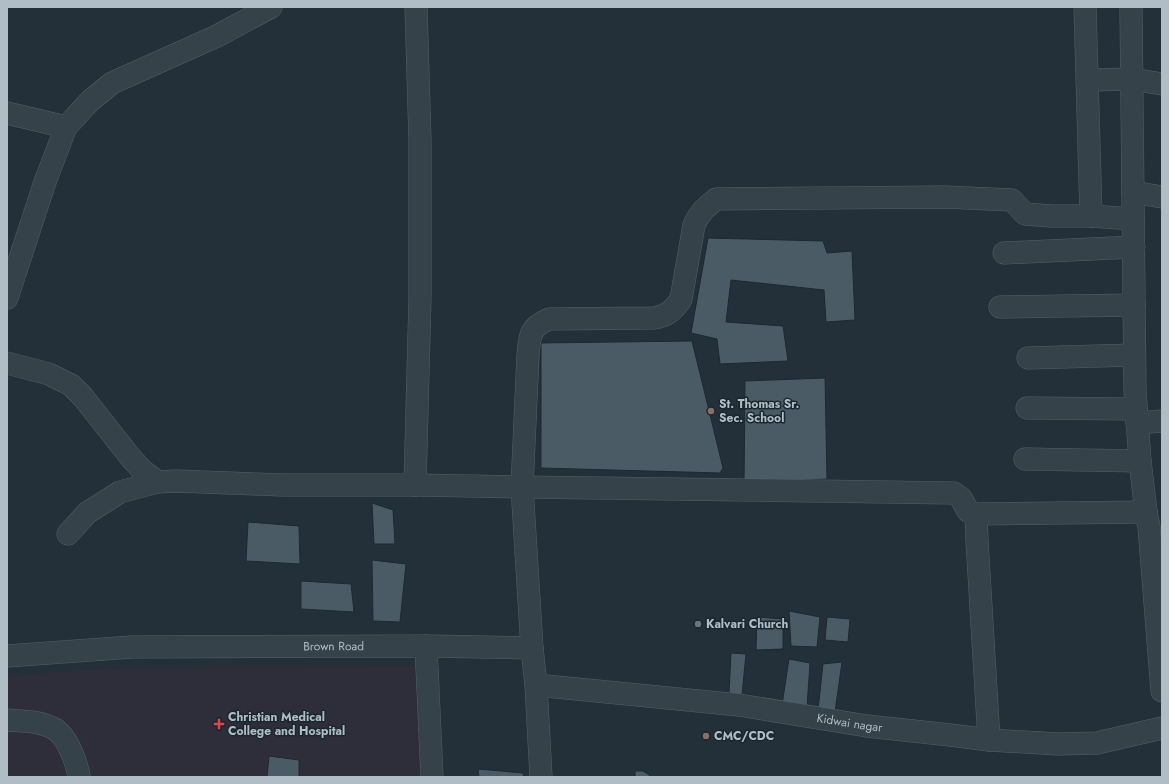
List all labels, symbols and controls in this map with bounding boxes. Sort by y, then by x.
place label: St. Thomas Sr. Sec. School [719,395,800,427]
marker: St. Thomas Sr. Sec. School [706,406,716,416]
place label: Kalvari Church [706,615,789,633]
marker: Kalvari Church [693,619,703,629]
street label: Brown Road [303,637,364,655]
place label: Christian Medical College and Hospital [228,708,345,740]
street label: Kidwai nagar [815,709,884,737]
marker: Christian Medical College and Hospital [213,718,225,730]
place label: CMC/CDC [714,727,774,745]
marker: CMC/CDC [701,731,711,741]

